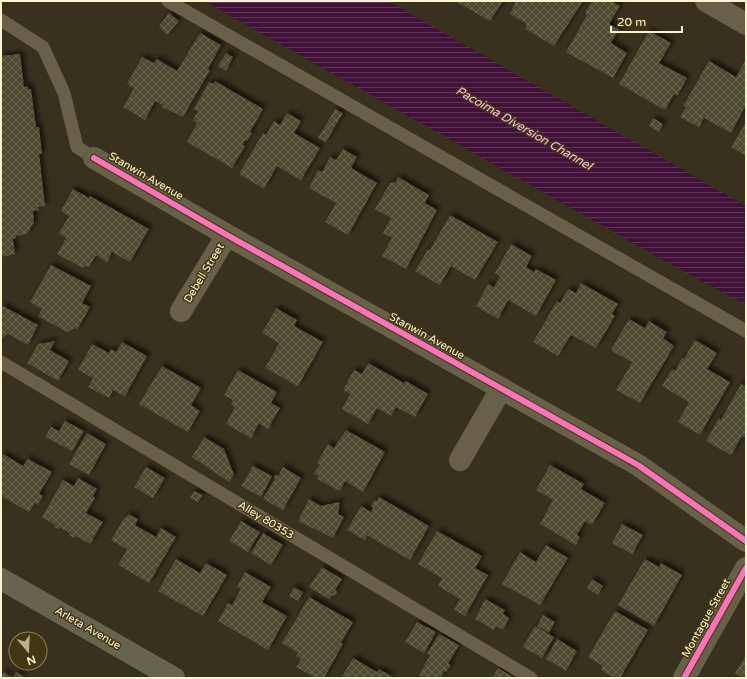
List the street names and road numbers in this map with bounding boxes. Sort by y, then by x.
street label: Stanwin Avenue [106,149,186,203]
street label: Debell Street [181,241,227,305]
street label: Stanwin Avenue [387,310,467,362]
street label: Alley 80353 [236,498,296,542]
street label: Montague Street [679,576,733,660]
street label: Arleta Avenue [53,604,123,652]

